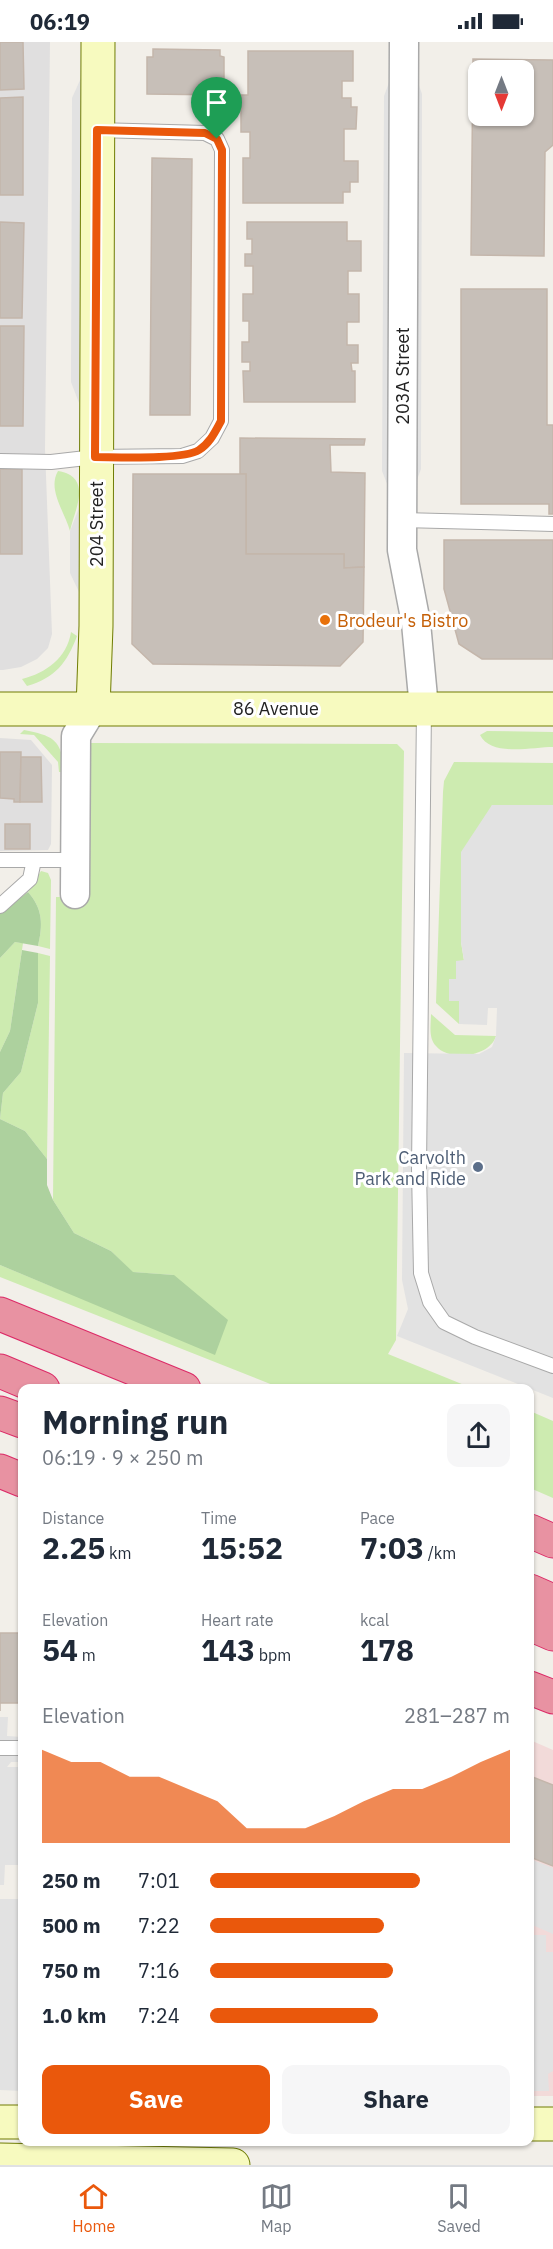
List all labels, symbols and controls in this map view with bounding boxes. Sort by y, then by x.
text: 06:19 [30,7,90,36]
north arrow [468,60,534,126]
map controls [468,60,534,126]
pin [191,77,242,139]
icon: arrive [200,86,233,119]
street label: 203A Street [391,327,414,425]
street label: 204 Street [85,481,108,567]
place label: Brodeur's Bistro [337,609,468,632]
marker: Brodeur's Bistro [318,613,332,627]
street label: 86 Avenue [233,697,319,720]
place label: Carvolth Park and Ride [354,1146,466,1190]
marker: Carvolth Park and Ride [471,1160,485,1174]
text: Morning run [42,1400,228,1443]
button: share [447,1404,510,1467]
text: 06:19 · 9 × 250 m [42,1444,203,1471]
text: Distance [42,1508,104,1528]
text: Time [201,1508,237,1528]
text: Pace [360,1508,395,1528]
text: 2.25 [42,1528,105,1567]
text: 15:52 [201,1528,283,1567]
text: 7:03 [360,1528,424,1567]
text: km [105,1543,132,1563]
text: /km [424,1543,456,1563]
text: Elevation [42,1610,108,1630]
text: Heart rate [201,1610,274,1630]
text: kcal [360,1610,389,1630]
text: 54 [42,1630,78,1669]
text: 143 [201,1630,255,1669]
text: 178 [360,1630,414,1669]
text: m [78,1645,96,1665]
text: bpm [255,1645,291,1665]
text: Elevation [42,1702,125,1729]
text: 281–287 m [404,1702,510,1729]
text: 250 m [42,1867,101,1894]
text: 7:01 [138,1867,180,1894]
text: 500 m [42,1912,101,1939]
text: 7:22 [138,1912,180,1939]
text: 750 m [42,1957,101,1984]
text: 7:16 [138,1957,180,1984]
text: 1.0 km [42,2002,106,2029]
text: 7:24 [138,2002,180,2029]
button: Save [42,2065,270,2134]
button: Share [282,2065,510,2134]
tab: Home [72,2180,115,2236]
tab: Map [260,2180,293,2236]
tab: Saved [437,2180,481,2236]

